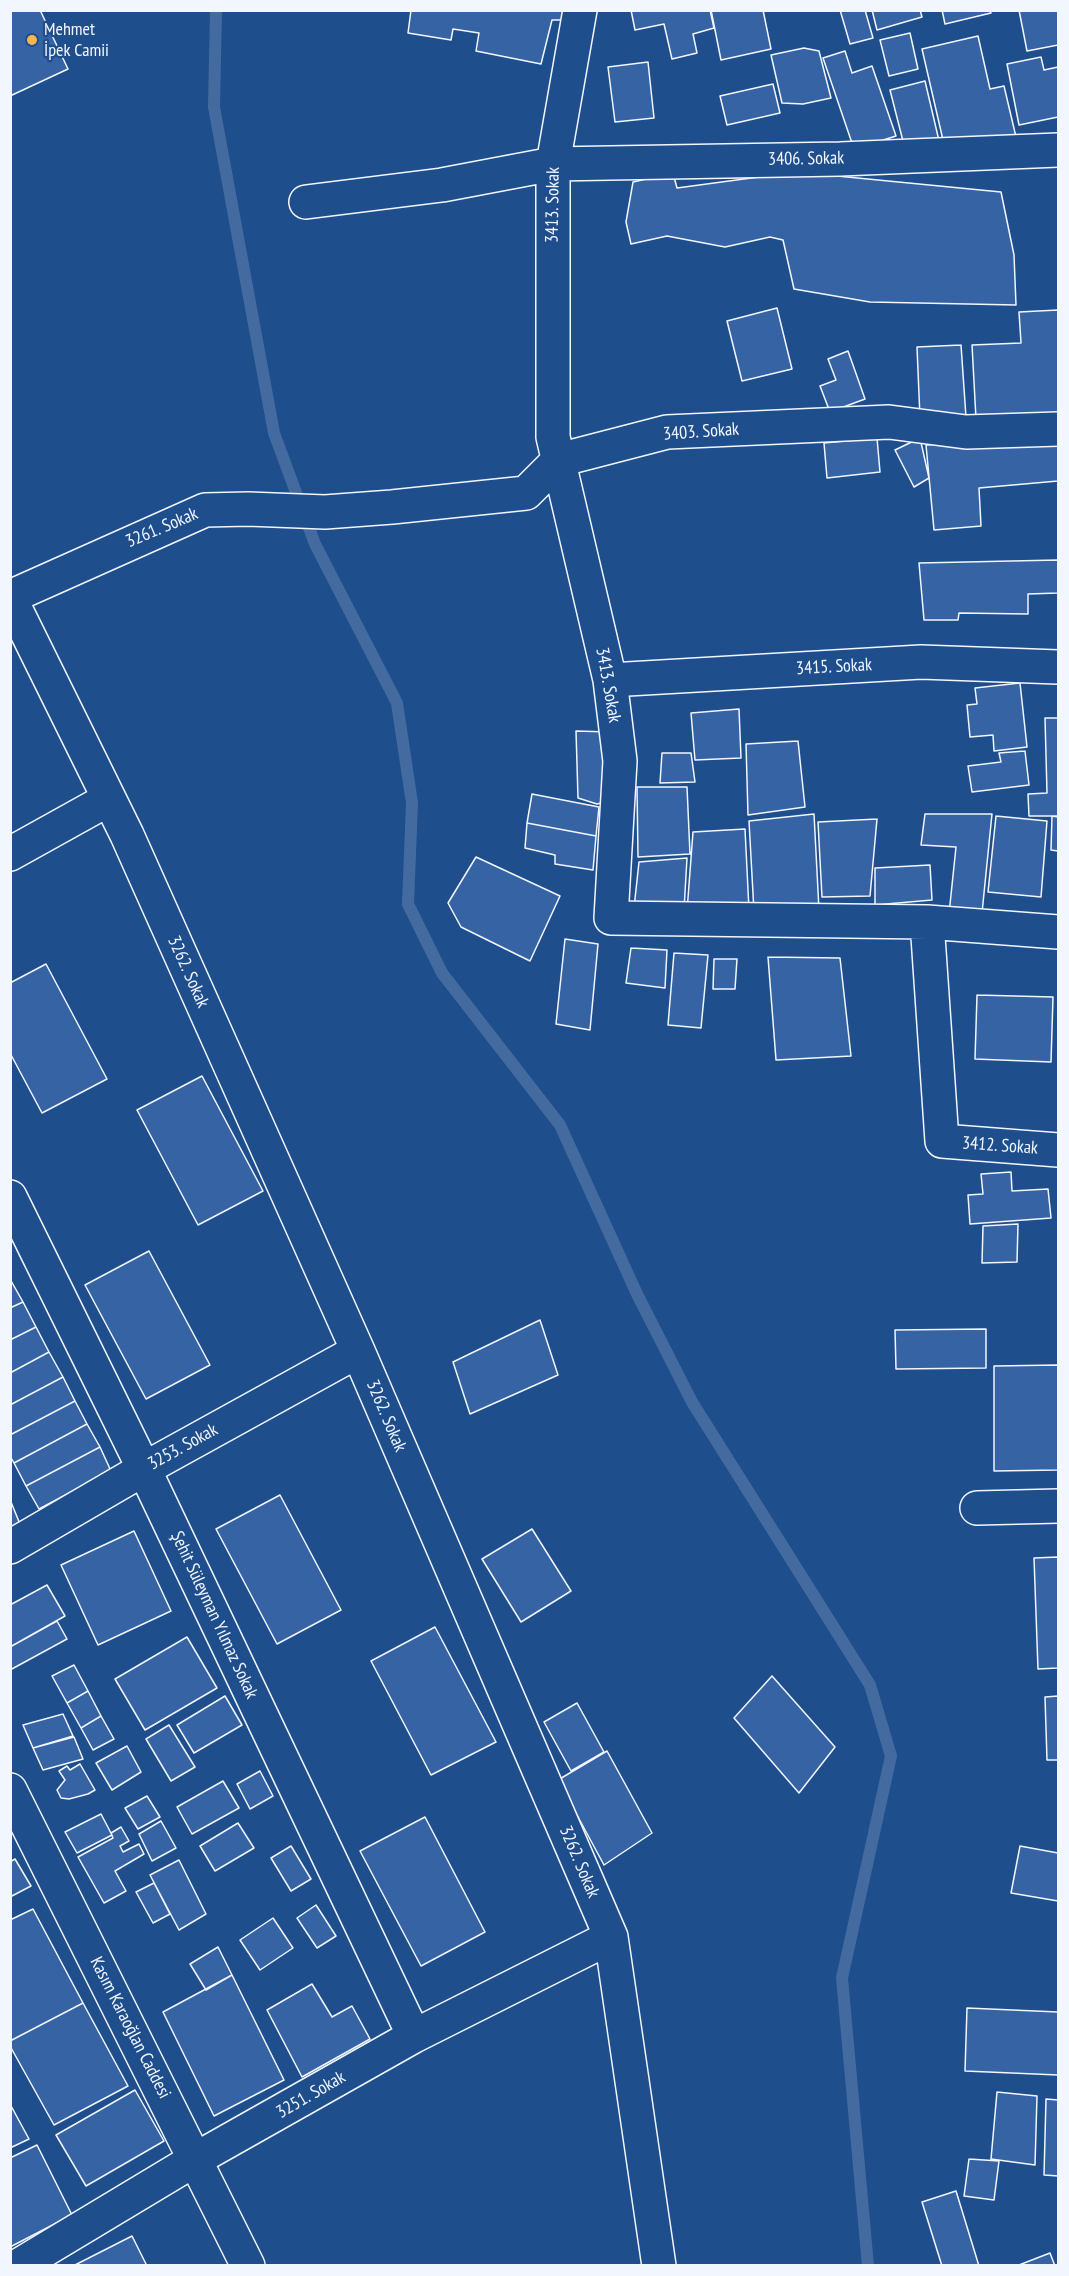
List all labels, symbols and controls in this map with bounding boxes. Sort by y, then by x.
place label: Mehmet İpek Camii [44,19,109,62]
marker: Mehmet İpek Camii [25,33,39,47]
street label: 3406. Sokak [768,148,844,170]
street label: 3413. Sokak [542,167,564,243]
street label: 3403. Sokak [662,419,740,445]
street label: 3261. Sokak [123,503,201,553]
street label: 3413. Sokak [591,646,625,724]
street label: 3415. Sokak [795,654,873,680]
street label: 3262. Sokak [163,933,213,1011]
street label: 3412. Sokak [961,1133,1039,1159]
street label: 3262. Sokak [361,1377,411,1455]
street label: 3253. Sokak [144,1419,222,1475]
street label: Şehit Süleyman Yılmaz Sokak [166,1528,262,1702]
street label: 3262. Sokak [554,1823,604,1901]
street label: Kasım Karaoğlan Caddesi [85,1954,175,2102]
street label: 3251. Sokak [273,2067,349,2123]

